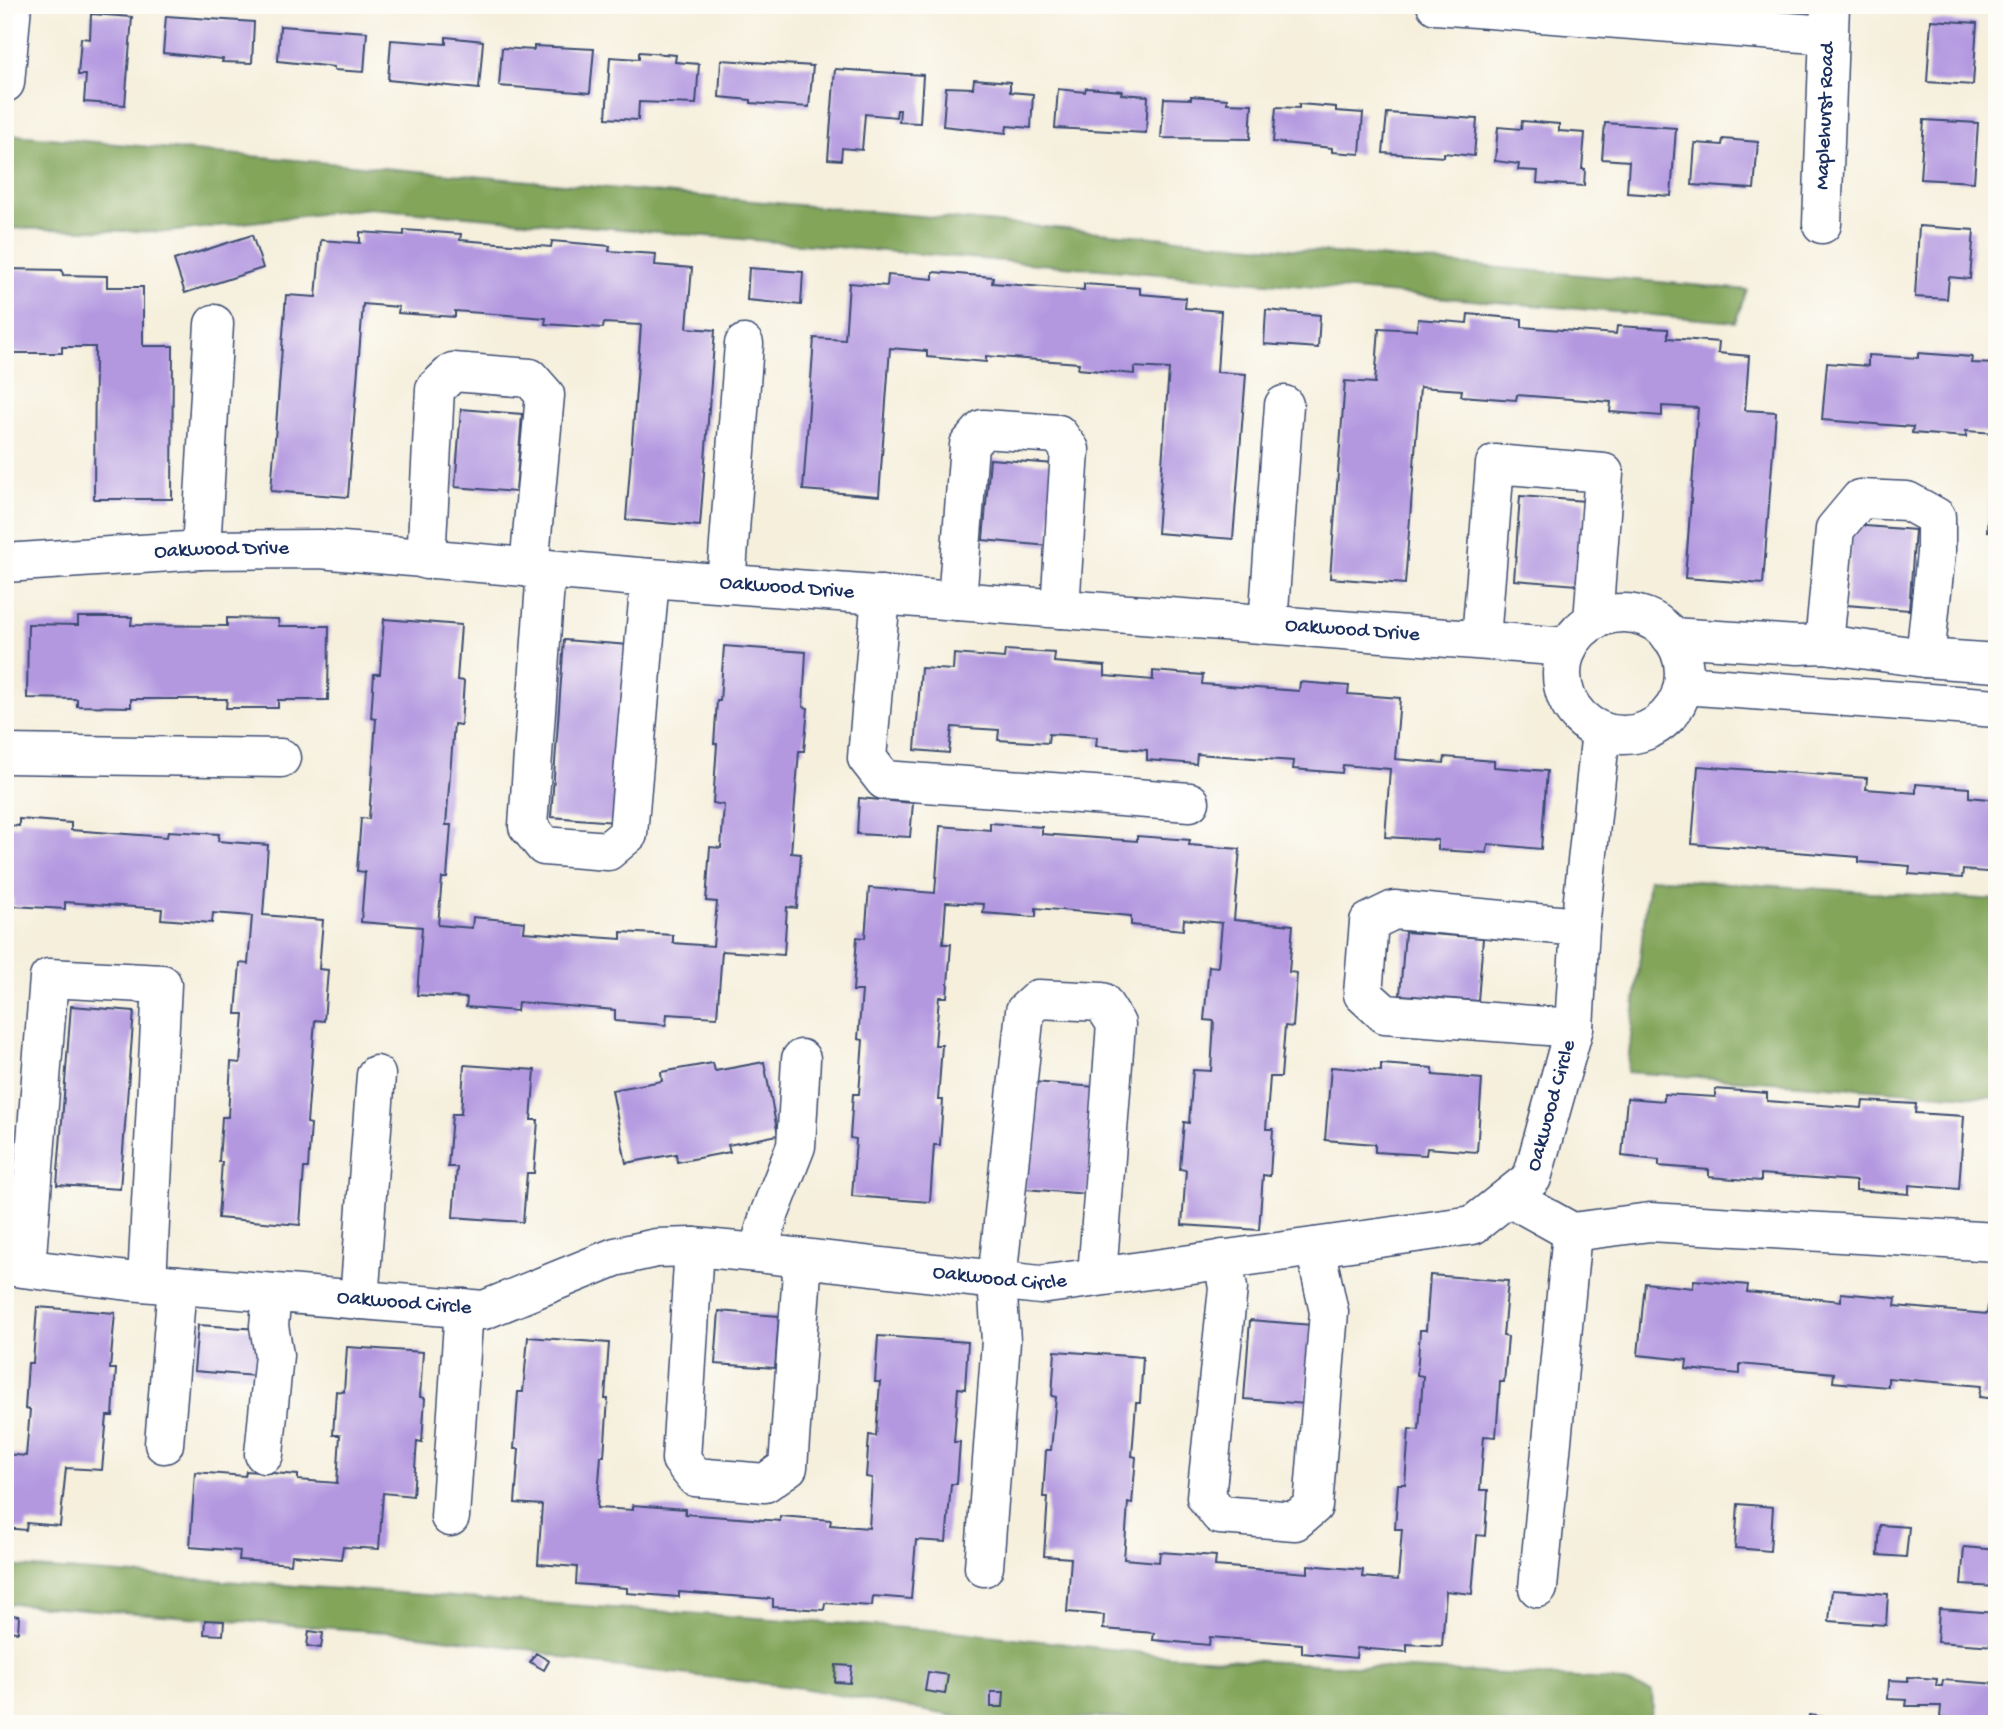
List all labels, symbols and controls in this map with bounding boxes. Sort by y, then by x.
street label: Maplehurst Road [1811,40,1841,190]
street label: Oakwood Drive [153,537,290,566]
street label: Oakwood Drive [719,571,856,606]
street label: Oakwood Drive [1284,613,1422,648]
street label: Oakwood Circle [1522,1036,1583,1174]
street label: Oakwood Circle [931,1260,1070,1298]
street label: Oakwood Circle [336,1286,474,1322]

